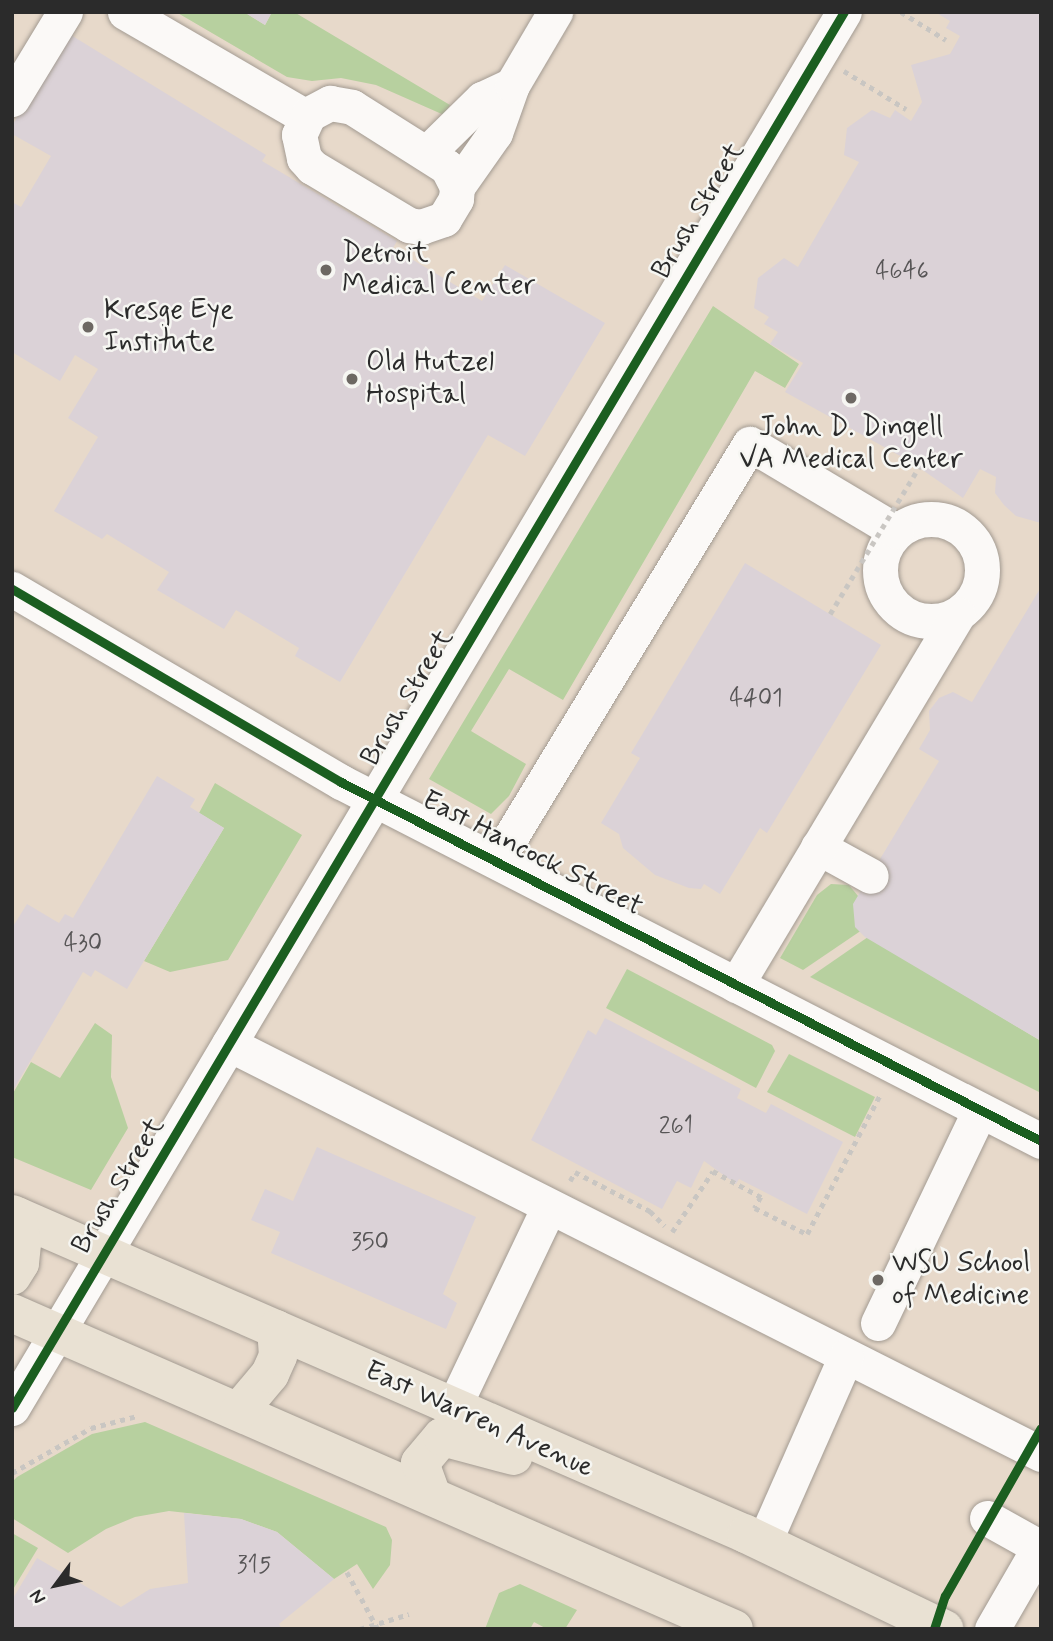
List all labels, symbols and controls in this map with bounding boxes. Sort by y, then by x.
street label: Brush Street [645,137,753,285]
place label: Detroit Medical Center [342,237,530,303]
house number: 4646 [875,258,929,286]
marker: Detroit Medical Center [316,260,336,280]
place label: Kresge Eye Institute [104,294,233,360]
marker: Kresge Eye Institute [78,317,98,337]
place label: Old Hutzel Hospital [366,346,489,412]
marker: Old Hutzel Hospital [344,371,360,387]
marker: John D. Dingell VA Medical Center [841,388,861,408]
place label: John D. Dingell VA Medical Center [736,411,966,477]
street label: Brush Street [354,624,462,772]
house number: 4401 [729,685,783,713]
street label: East Hancock Street [417,784,647,924]
house number: 430 [64,930,102,958]
street label: Brush Street [65,1112,173,1260]
house number: 261 [659,1113,693,1141]
house number: 350 [351,1229,389,1257]
place label: WSU School of Medicine [892,1247,1030,1313]
marker: WSU School of Medicine [870,1272,886,1288]
street label: East Warren Avenue [361,1355,597,1485]
north arrow [21,1550,91,1620]
house number: 315 [237,1552,271,1580]
text: N [24,1585,52,1609]

